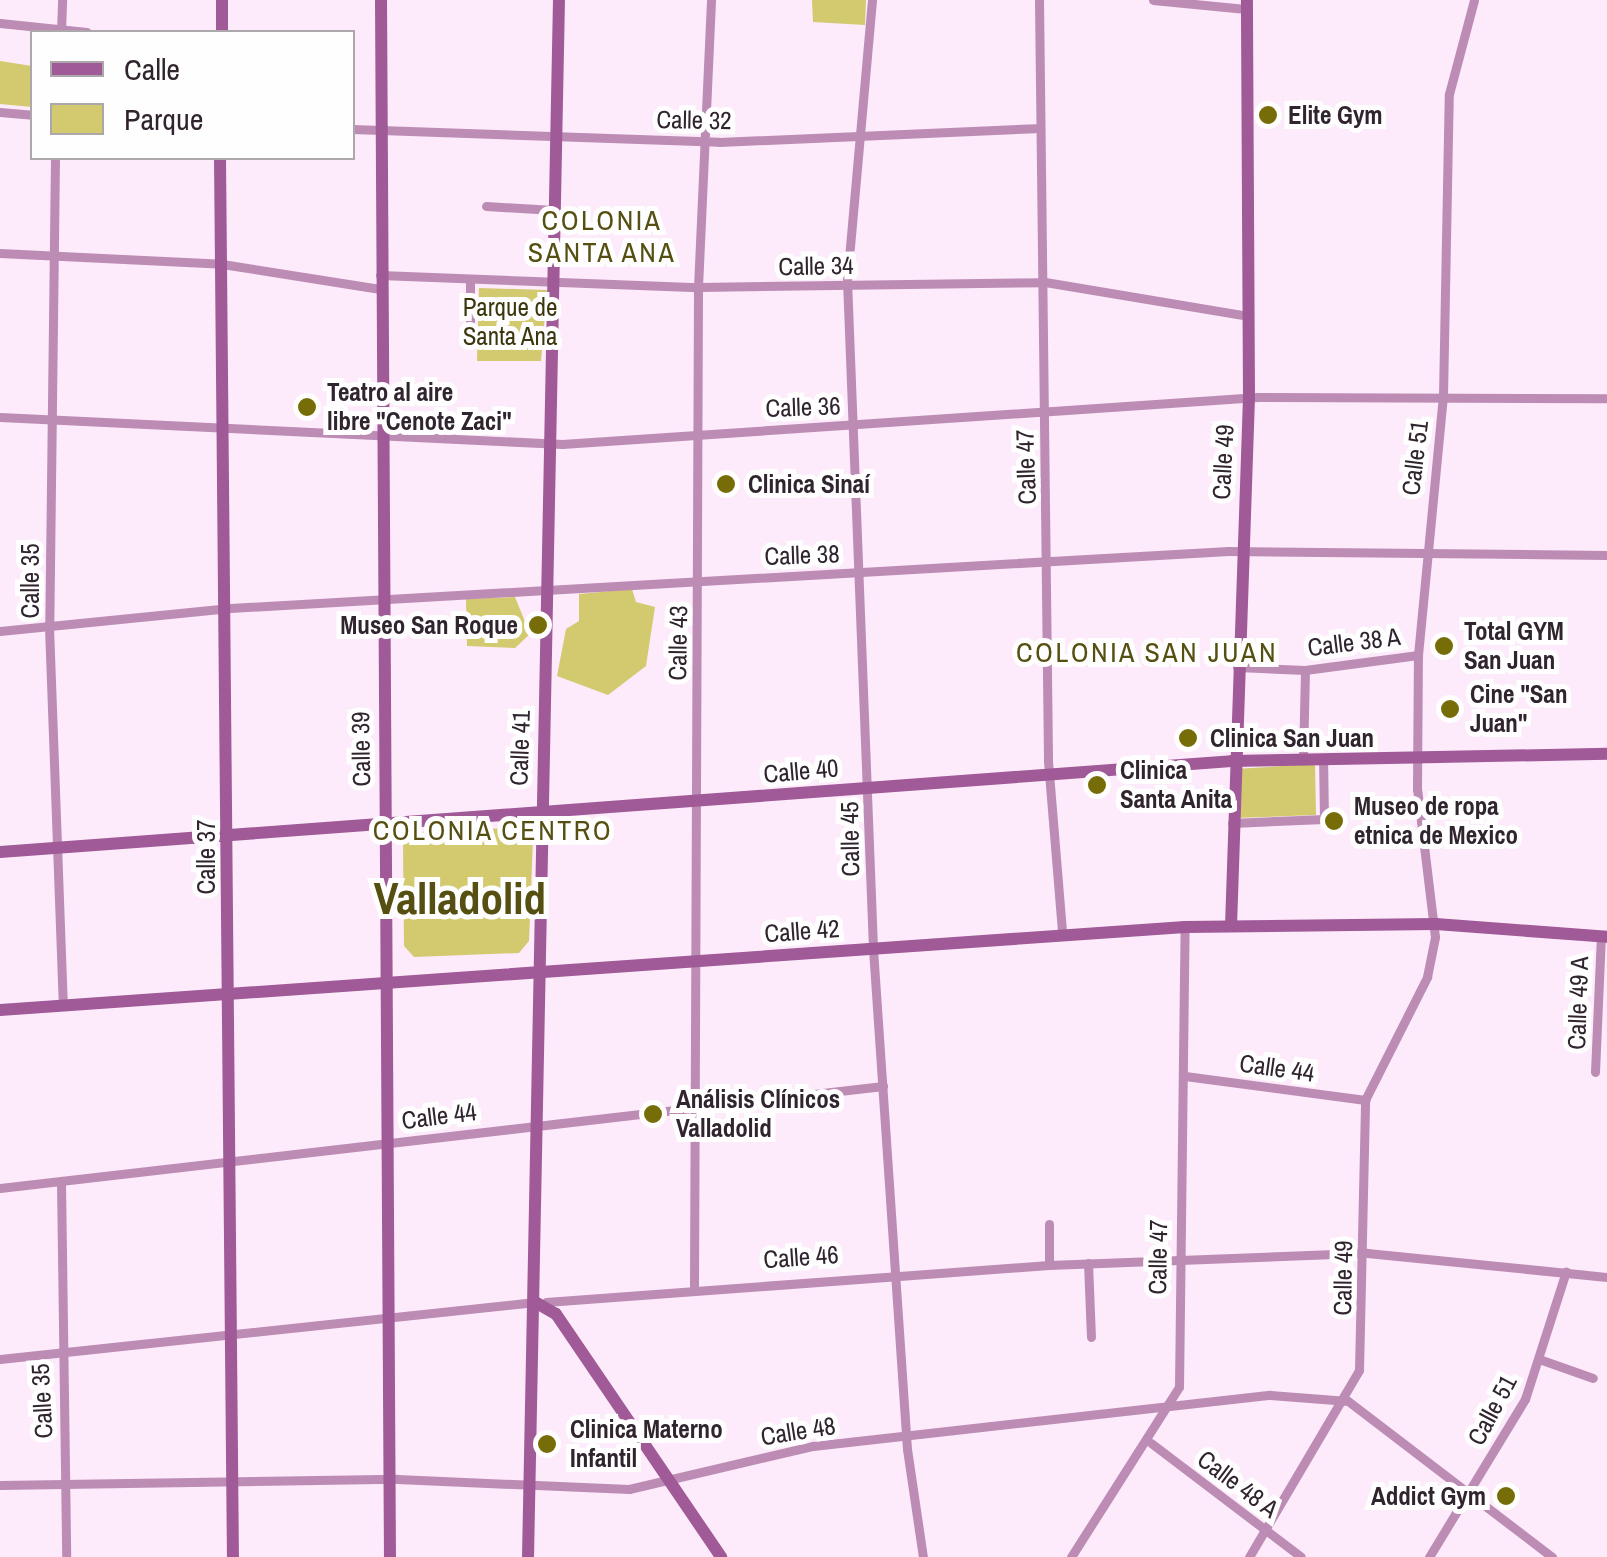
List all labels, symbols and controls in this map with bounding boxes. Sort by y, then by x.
legend [30,30,355,160]
text: Calle [124,49,180,89]
text: Parque [124,99,203,139]
place label: Elite Gym [1288,100,1383,130]
street label: Calle 32 [656,104,732,136]
marker: Elite Gym [1257,104,1279,126]
district label: COLONIA SANTA ANA [527,203,677,269]
street label: Calle 34 [778,250,854,282]
park label: Parque de Santa Ana [462,293,558,352]
place label: Teatro al aire libre "Cenote Zaci" [327,378,512,437]
street label: Calle 36 [765,391,841,423]
marker: Teatro al aire libre "Cenote Zaci" [296,396,318,418]
street label: Calle 51 [1396,419,1434,497]
street label: Calle 49 [1206,424,1240,500]
street label: Calle 47 [1010,429,1042,505]
place label: Clinica Sinaí [748,469,870,499]
marker: Clinica Sinaí [713,471,739,497]
street label: Calle 38 [764,539,840,571]
street label: Calle 35 [15,543,45,619]
street label: Calle 43 [662,605,694,681]
place label: Museo San Roque [340,610,518,640]
marker: Museo San Roque [527,614,549,636]
place label: Total GYM San Juan [1464,617,1564,676]
street label: Calle 38 A [1305,621,1403,663]
district label: COLONIA SAN JUAN [1015,635,1279,669]
marker: Total GYM San Juan [1433,635,1455,657]
place label: Cine "San Juan" [1470,680,1567,739]
marker: Cine "San Juan" [1439,698,1461,720]
street label: Calle 41 [504,710,536,786]
street label: Calle 39 [345,711,377,787]
place label: Clinica San Juan [1210,723,1374,753]
marker: Clinica San Juan [1175,725,1201,751]
street label: Calle 40 [762,753,840,789]
place label: Clinica Santa Anita [1120,756,1233,815]
marker: Clinica Santa Anita [1084,772,1110,798]
place label: Museo de ropa etnica de Mexico [1354,792,1518,851]
street label: Calle 45 [834,801,866,877]
marker: Museo de ropa etnica de Mexico [1323,810,1345,832]
district label: COLONIA CENTRO [372,813,614,847]
street label: Calle 37 [191,819,221,895]
district label: Valladolid [374,871,546,925]
street label: Calle 42 [763,913,841,949]
street label: Calle 49 A [1561,955,1595,1051]
street label: Calle 44 [1238,1048,1316,1088]
place label: Análisis Clínicos Valladolid [676,1085,840,1144]
street label: Calle 44 [400,1097,478,1135]
marker: Análisis Clínicos Valladolid [640,1101,666,1127]
street label: Calle 47 [1142,1219,1174,1295]
street label: Calle 46 [762,1239,840,1275]
street label: Calle 49 [1327,1240,1359,1316]
street label: Calle 35 [25,1363,59,1439]
street label: Calle 51 [1461,1370,1523,1450]
street label: Calle 48 [759,1410,837,1452]
place label: Clinica Materno Infantil [570,1415,723,1474]
marker: Clinica Materno Infantil [534,1431,560,1457]
street label: Calle 48 A [1191,1444,1285,1524]
place label: Addict Gym [1371,1481,1486,1511]
marker: Addict Gym [1495,1485,1517,1507]

